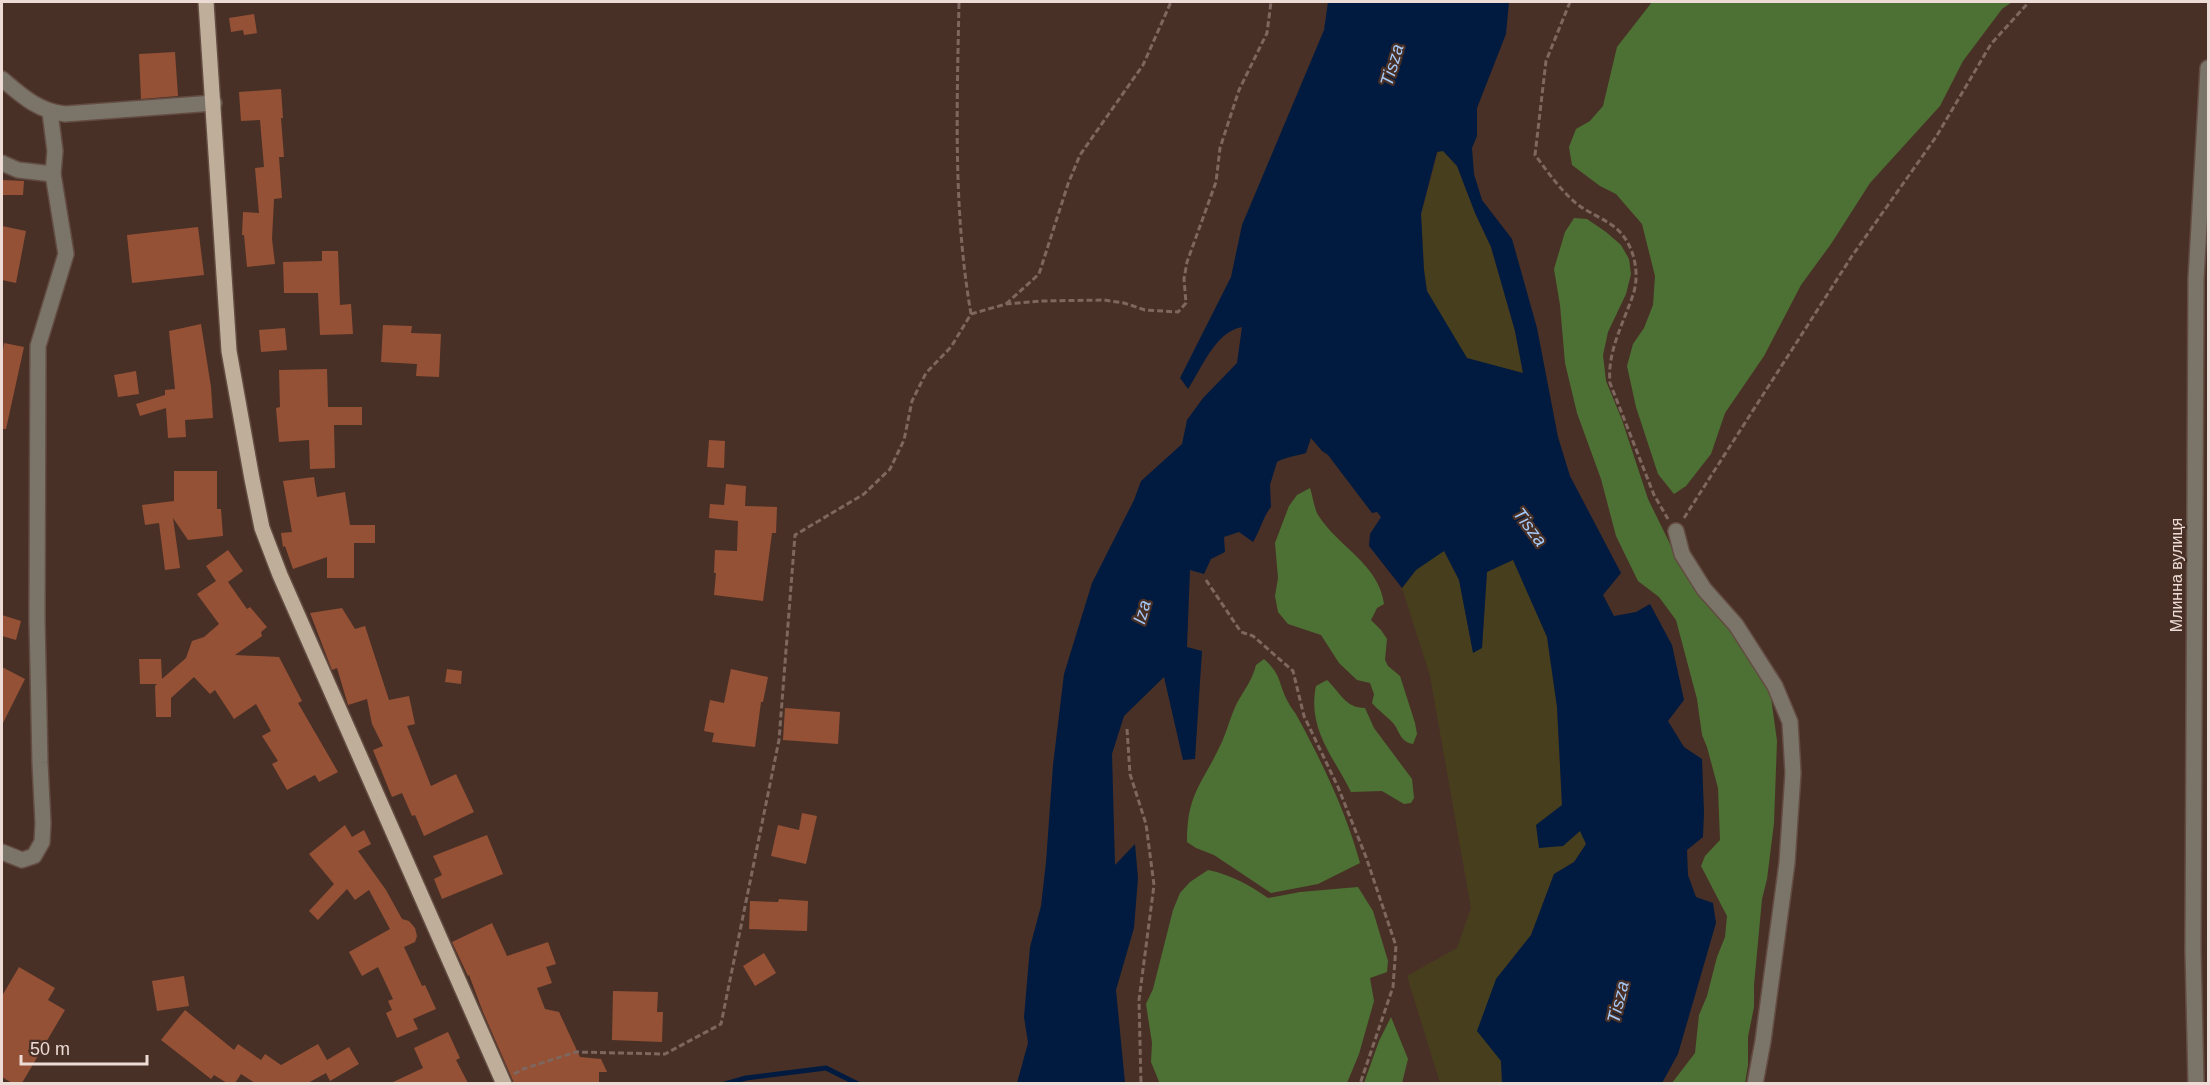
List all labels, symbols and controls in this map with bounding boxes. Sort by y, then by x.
water label: Tisza [1376,42,1408,88]
water label: Tisza [1509,504,1551,550]
street label: Млинна вулиця [2168,518,2185,632]
water label: Iza [1129,598,1155,626]
water label: Tisza [1603,979,1633,1025]
scale bar [21,1028,147,1066]
text: 50 m [30,1039,70,1059]

